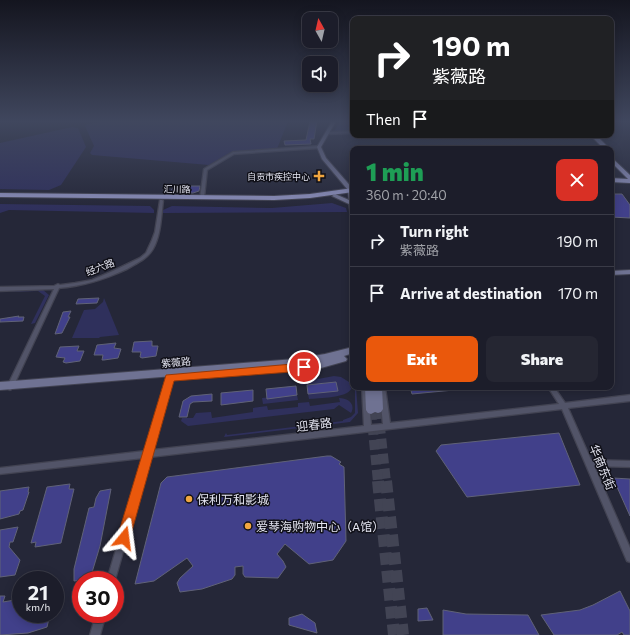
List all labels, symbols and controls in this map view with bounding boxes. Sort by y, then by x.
north arrow [302,12,338,48]
map controls [302,12,338,92]
text: 190 m [432,28,510,62]
icon: right [366,32,418,84]
button: sound [302,56,338,92]
text: 紫薇路 [432,65,486,87]
icon: arrive [409,108,431,130]
text: Then [366,110,401,128]
text: 1 min [366,157,424,186]
button: close [556,159,598,201]
marker: 自贡市疾控中心 [313,170,325,182]
place label: 自贡市疾控中心 [247,171,310,182]
street label: 汇川路 [163,183,191,195]
text: 360 m · 20:40 [366,187,447,203]
text: Turn right [400,222,469,240]
icon: right [366,230,388,252]
text: 190 m [557,232,598,250]
text: 紫薇路 [400,242,439,258]
street label: 经六路 [84,256,116,278]
icon: arrive [366,282,388,304]
text: Arrive at destination [400,284,542,302]
text: 170 m [558,284,598,302]
button: Exit [366,336,478,382]
button: Share [486,336,598,382]
pin [287,350,321,384]
street label: 紫薇路 [161,355,191,369]
icon: arrive [293,356,315,378]
street label: 迎春路 [295,415,333,433]
street label: 华商东街 [587,442,619,492]
place label: 保利万和影城 [197,492,269,506]
marker: 保利万和影城 [184,494,194,504]
position arrow [103,517,145,559]
place label: 爱琴海购物中心（A馆） [256,519,384,533]
marker: 爱琴海购物中心（A馆） [243,521,253,531]
speed limit sign: 30 [72,571,124,623]
text: 21 [28,580,48,604]
text: km/h [26,601,50,613]

